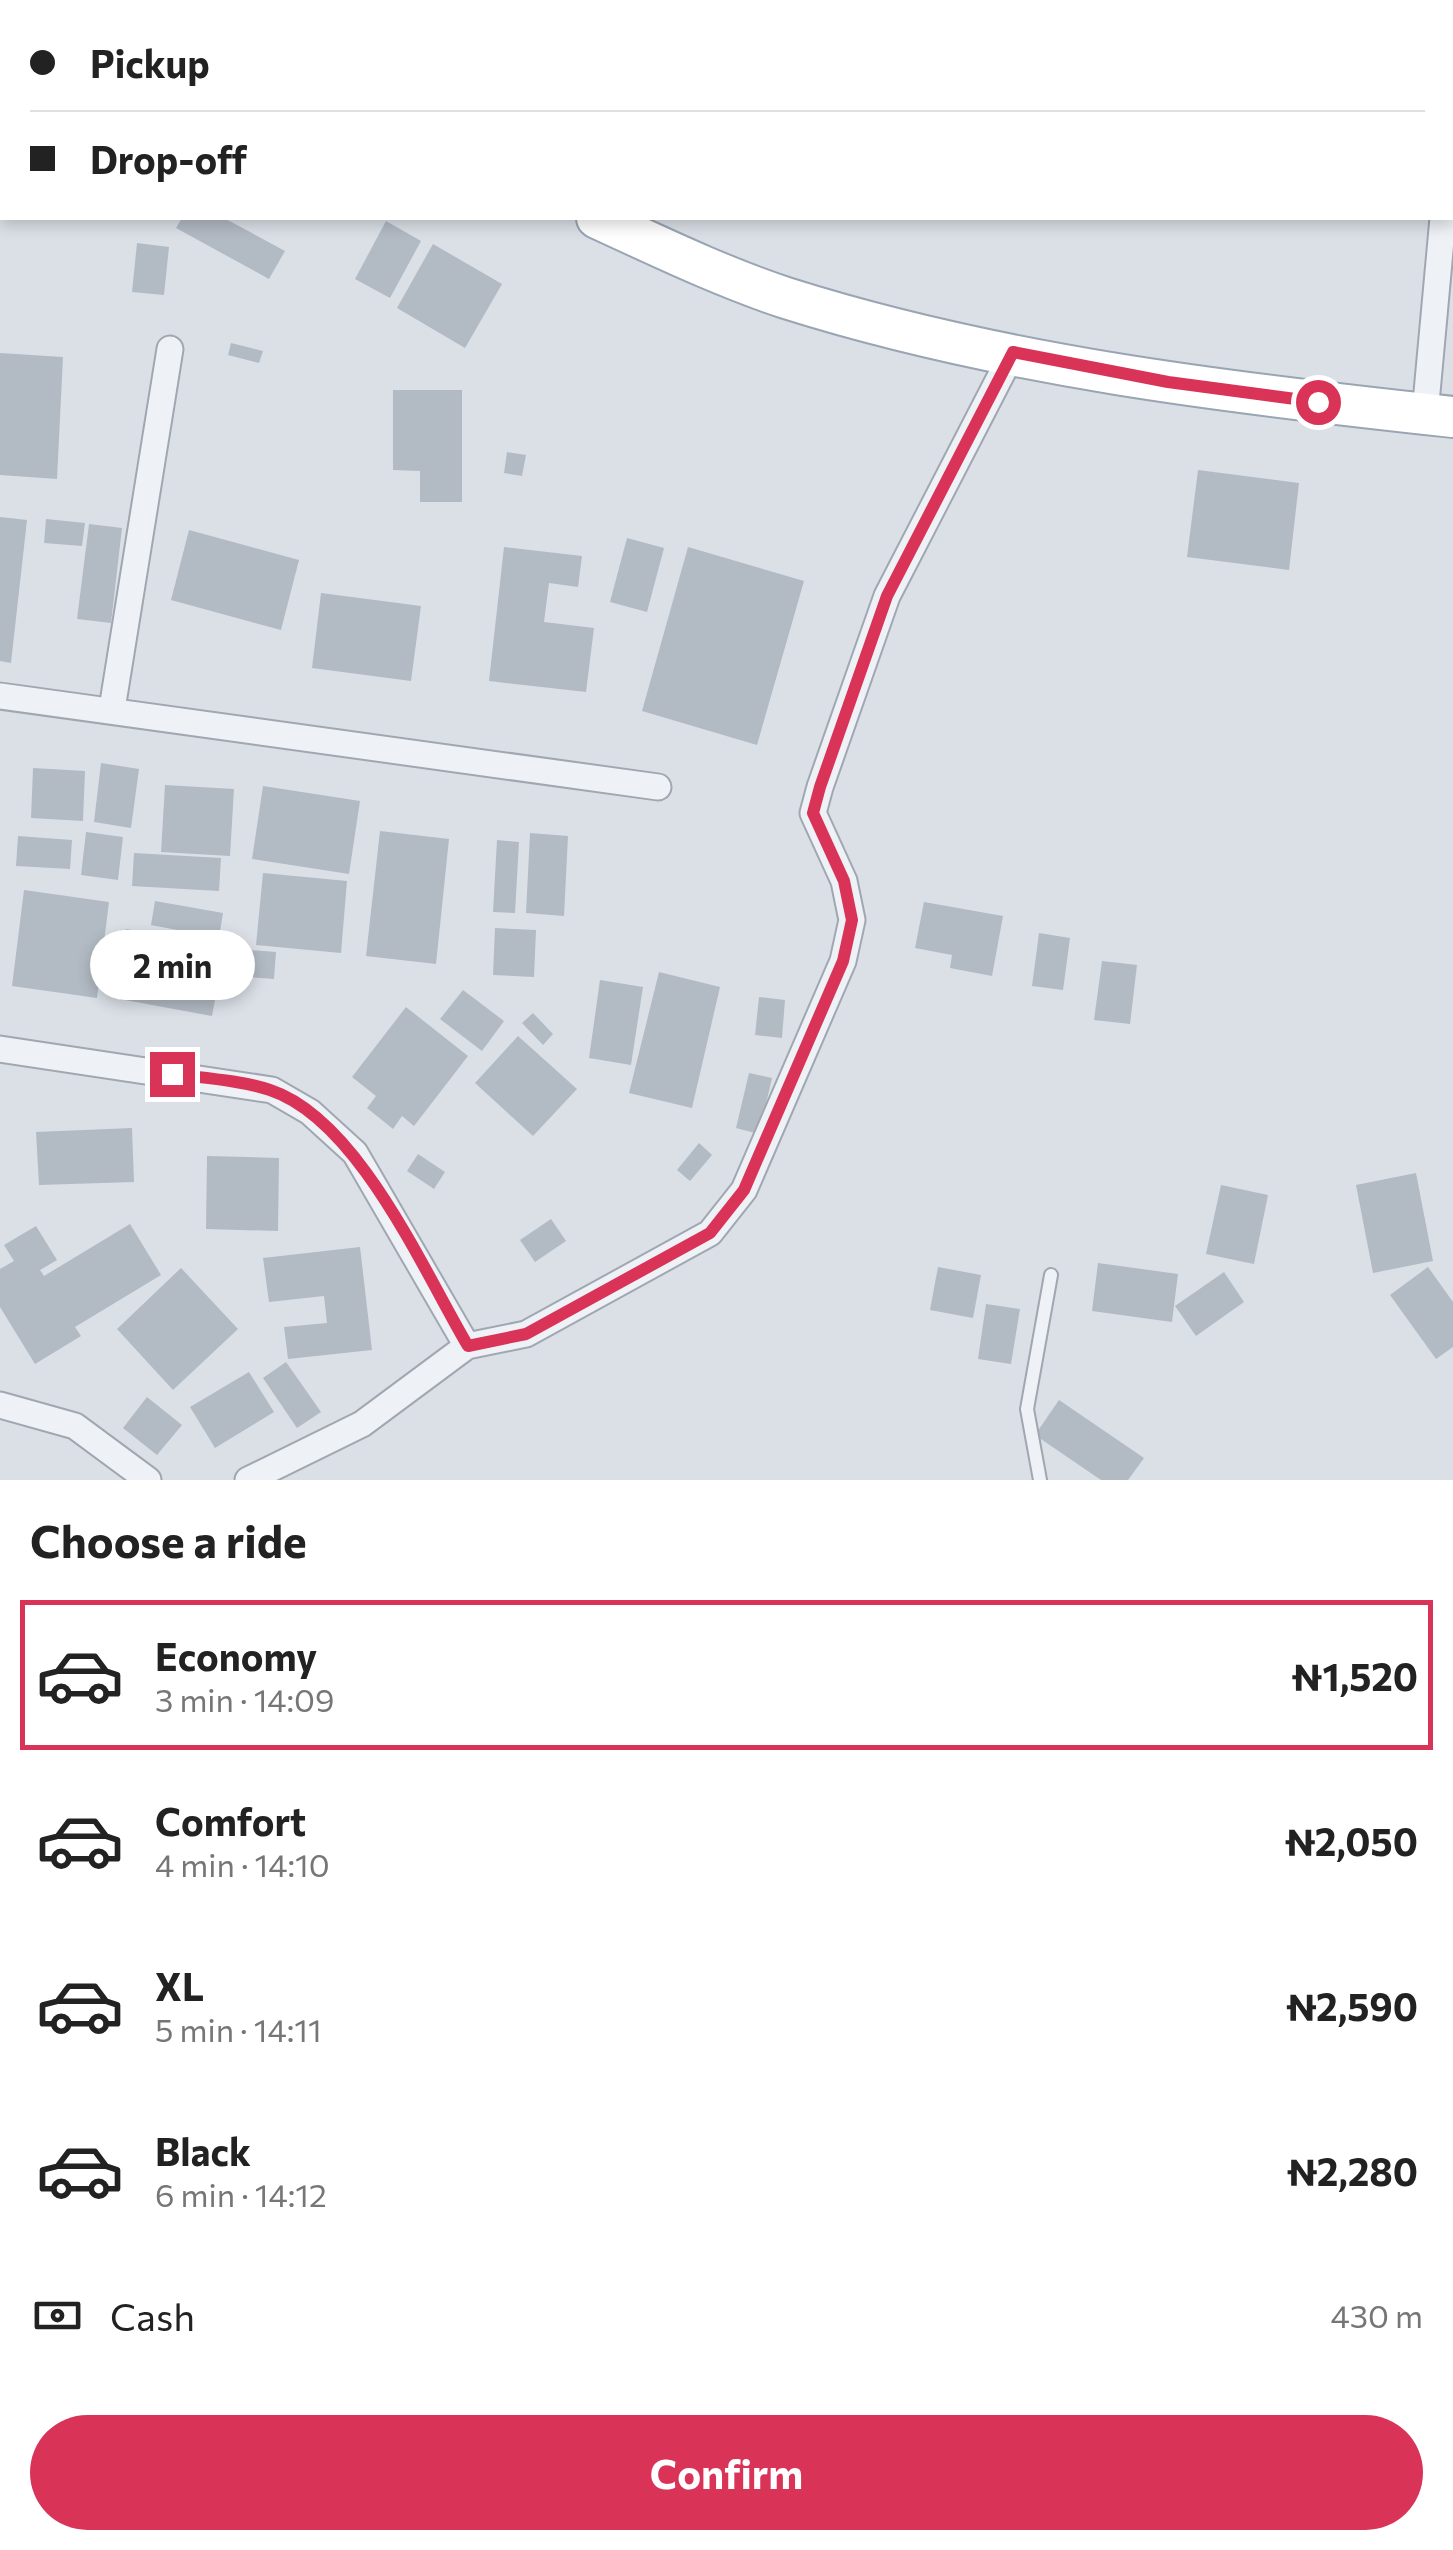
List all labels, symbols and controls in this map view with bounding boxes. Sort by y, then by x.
text: Pickup [90,39,210,86]
text: Drop-off [90,135,247,182]
route start [1296,380,1341,425]
callout: 2 min [90,929,254,999]
text: 2 min [133,945,212,985]
route end [150,1052,195,1097]
text: Choose a ride [30,1512,307,1567]
icon: car [35,1630,125,1720]
text: Economy [155,1632,317,1679]
text: ₦1,520 [1291,1652,1418,1699]
text: 3 min · 14:09 [155,1679,334,1719]
icon: car [35,1795,125,1885]
text: Comfort [155,1797,306,1844]
text: ₦2,050 [1284,1817,1418,1864]
text: 4 min · 14:10 [155,1844,330,1884]
icon: car [35,1960,125,2050]
text: XL [155,1962,204,2009]
text: ₦2,590 [1285,1982,1418,2029]
text: 5 min · 14:11 [155,2009,322,2049]
icon: car [35,2125,125,2215]
text: Black [155,2127,251,2174]
text: ₦2,280 [1286,2147,1418,2194]
text: 6 min · 14:12 [155,2174,327,2214]
icon: cash [30,2288,85,2343]
text: Cash [110,2292,195,2339]
text: 430 m [1331,2295,1423,2335]
button: Confirm [30,2415,1423,2530]

